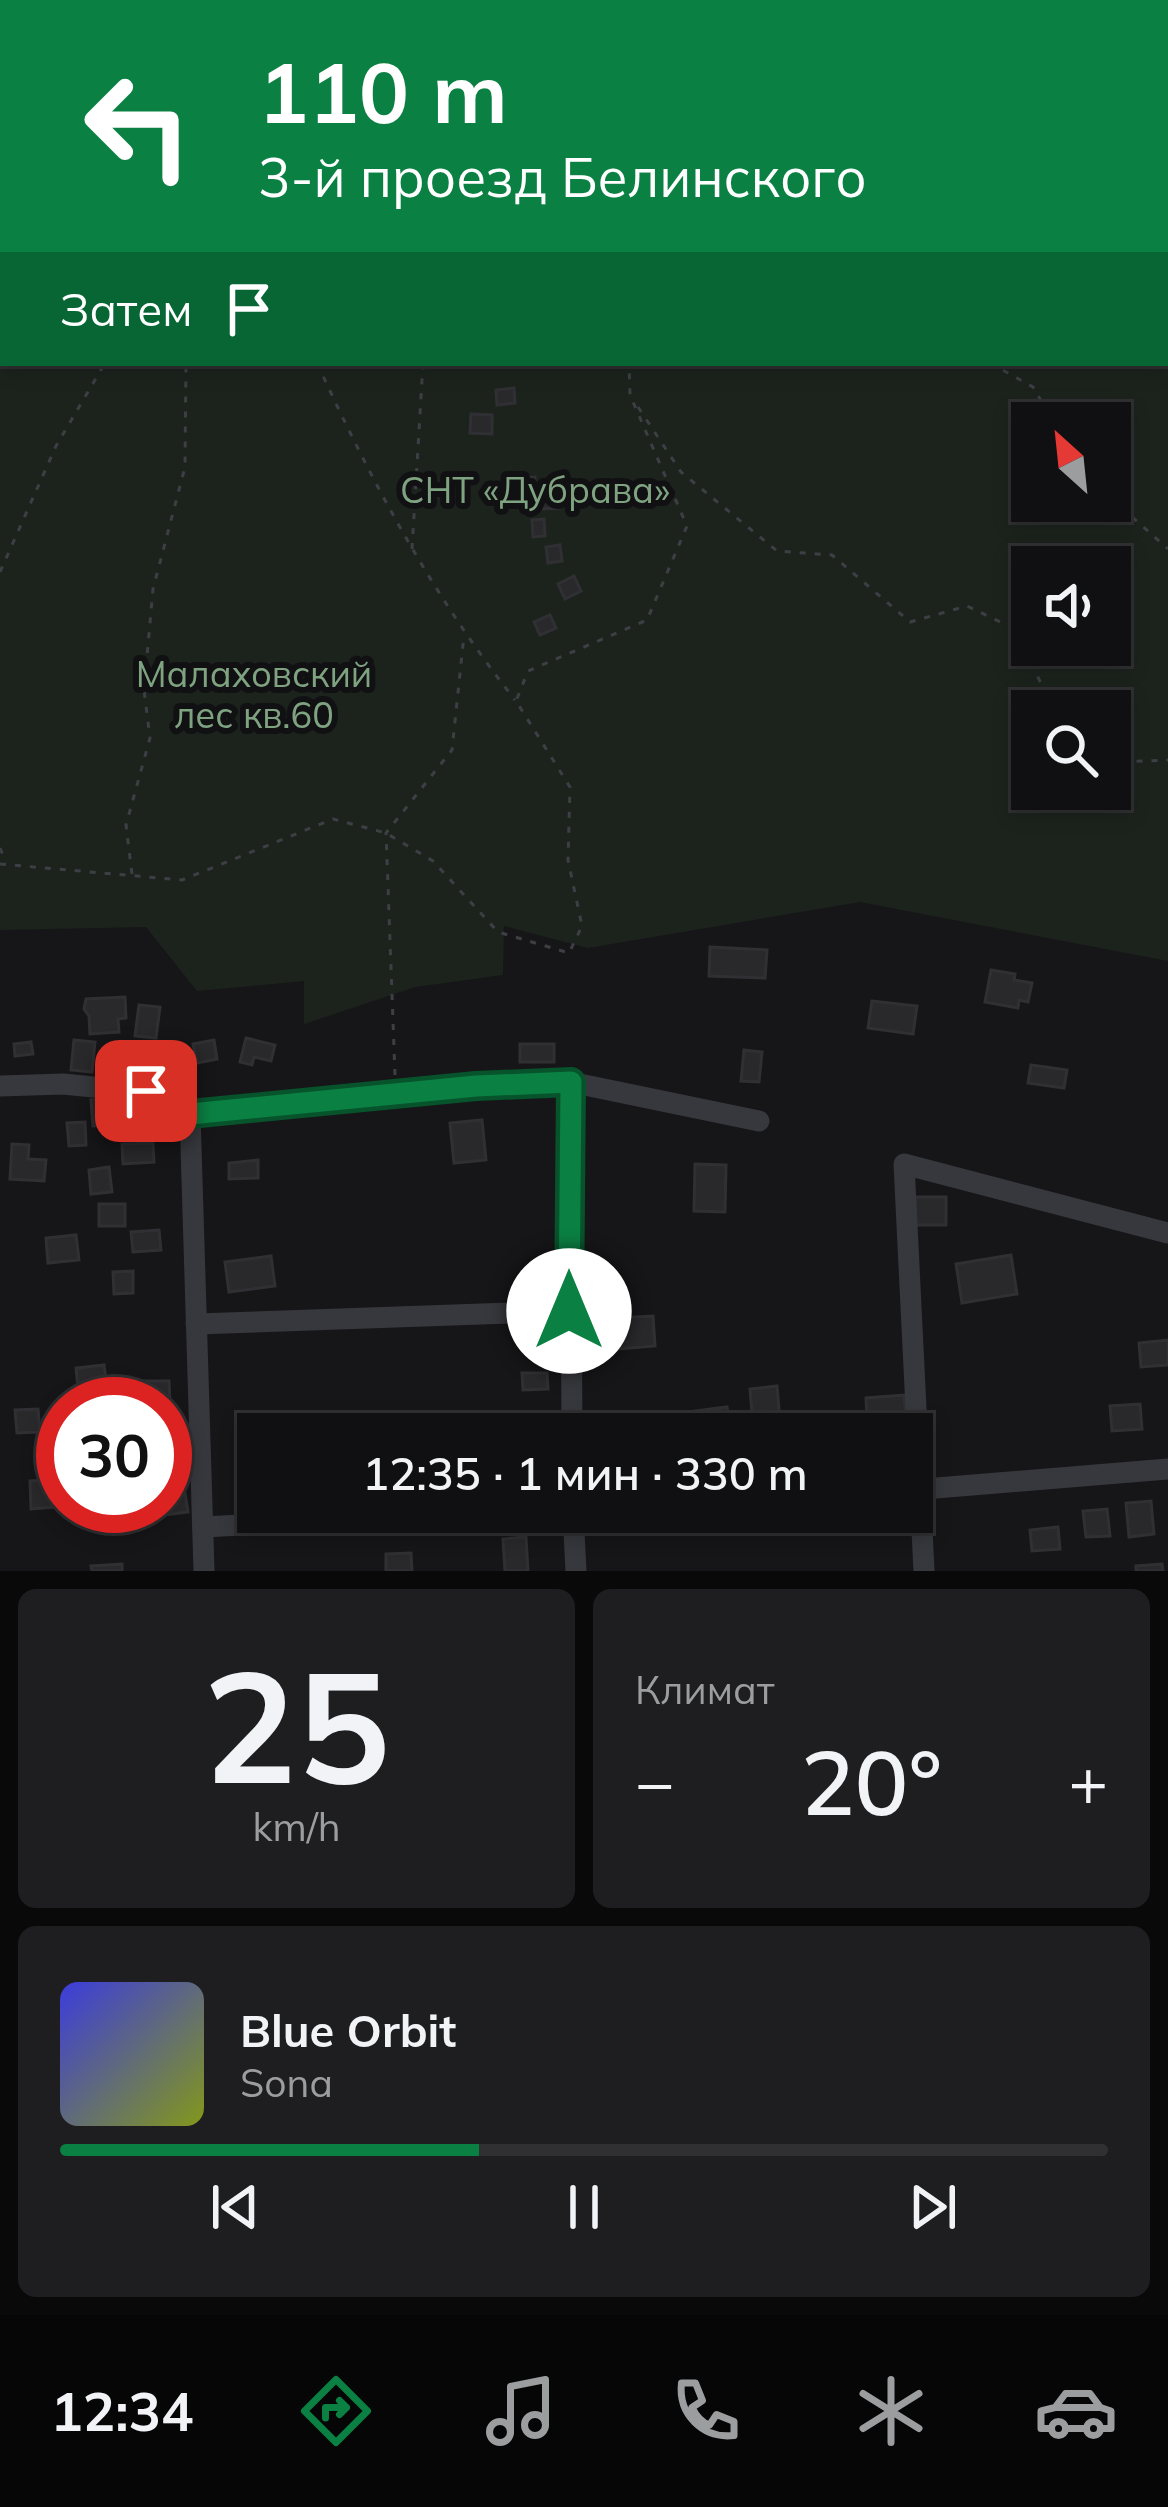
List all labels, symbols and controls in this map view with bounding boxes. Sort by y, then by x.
text: 110 m [258,39,508,144]
icon: left [60,48,216,204]
text: 3-й проезд Белинского [258,143,867,211]
icon: arrive [216,276,282,342]
text: Затем [60,281,192,337]
north arrow [1011,402,1131,522]
map controls [1011,402,1131,810]
park label: СНТ «Дубрава» [400,467,670,512]
button: sound [1011,546,1131,666]
park label: Малаховский лес кв.60 [136,651,372,737]
button: search [1011,690,1131,810]
pin [95,1040,197,1142]
icon: arrive [113,1058,179,1124]
position arrow [506,1248,632,1374]
speed limit sign: 30 [36,1377,192,1533]
text: 12:35 · 1 мин · 330 m [362,1445,808,1501]
text: 25 [203,1626,390,1822]
text: Климат [635,1665,775,1714]
text: 20° [801,1725,942,1838]
text: − [635,1740,675,1823]
text: + [1068,1740,1108,1823]
text: km/h [252,1802,341,1851]
text: Blue Orbit [240,2002,456,2058]
text: Sona [240,2058,333,2107]
icon: previous [202,2174,268,2240]
icon: pause [551,2174,617,2240]
icon: next [900,2174,966,2240]
icon: directions [294,2369,378,2453]
icon: music [479,2369,563,2453]
icon: phone [664,2369,748,2453]
icon: climate [849,2369,933,2453]
icon: car [1034,2369,1118,2453]
text: 12:34 [50,2377,193,2445]

